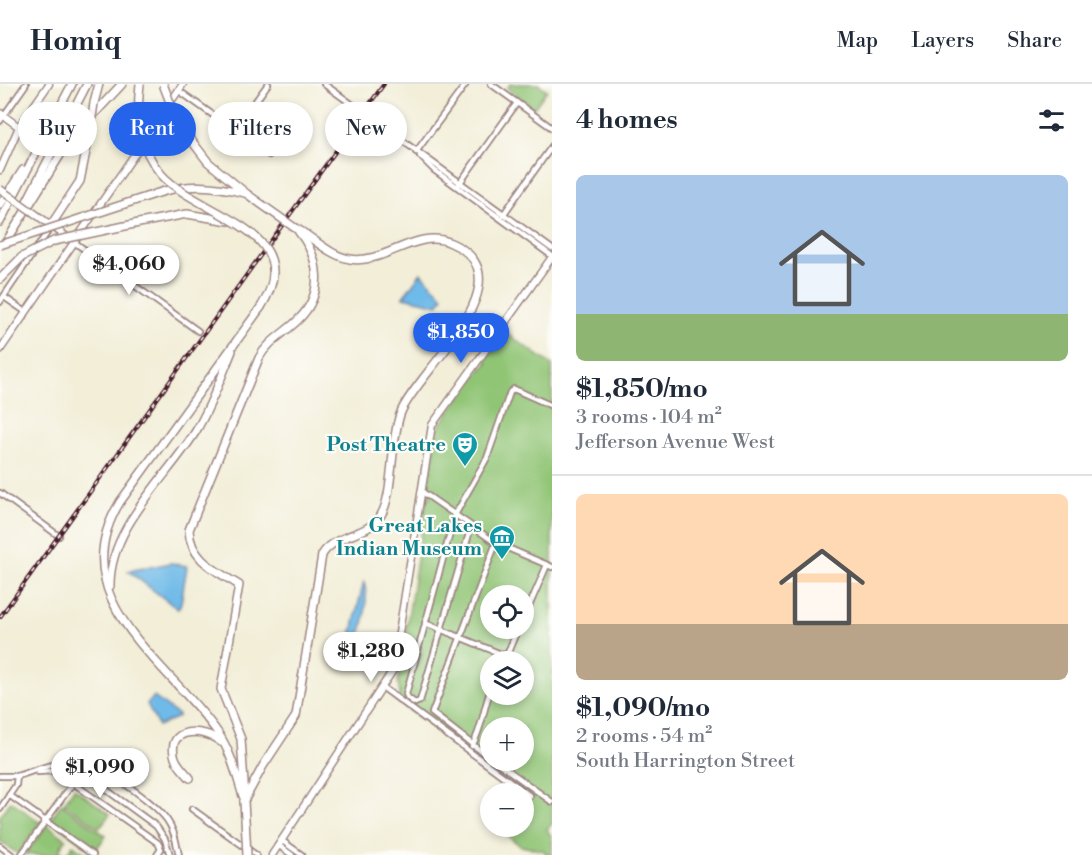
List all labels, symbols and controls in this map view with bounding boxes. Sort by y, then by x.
text: Homiq [30,24,121,59]
text: Map [837,28,878,54]
text: Layers [911,28,974,54]
text: Share [1007,28,1062,54]
chip: Buy [18,102,97,156]
chip: Rent [109,102,196,156]
chip: Filters [208,102,313,156]
chip: New [325,102,407,156]
text: 4 homes [576,104,678,136]
icon: filters [1035,104,1068,137]
icon: home [768,214,876,322]
pin: $4,060 [80,245,178,296]
text: $4,060 [92,252,166,277]
pin: $1,850 [412,313,510,364]
text: $1,850 [427,320,495,345]
text: $1,850/mo [576,373,708,405]
text: 3 rooms · 104 m² [576,405,722,430]
theatre icon: Post Theatre [450,430,480,468]
text: Jefferson Avenue West [576,430,775,455]
place label: Post Theatre [326,433,446,458]
place label: Great Lakes Indian Museum [336,514,482,562]
museum icon: Great Lakes Indian Museum [487,523,517,561]
icon: home [768,533,876,641]
map controls [480,585,534,837]
button: locate [480,585,534,639]
pin: $1,280 [322,632,420,683]
text: $1,280 [337,639,405,664]
button: layers [480,651,534,705]
text: $1,090/mo [576,692,710,724]
button: + [480,717,534,771]
text: 2 rooms · 54 m² [576,724,712,749]
pin: $1,090 [51,748,149,799]
text: South Harrington Street [576,749,795,774]
text: $1,090 [65,755,135,780]
button: − [480,783,534,837]

